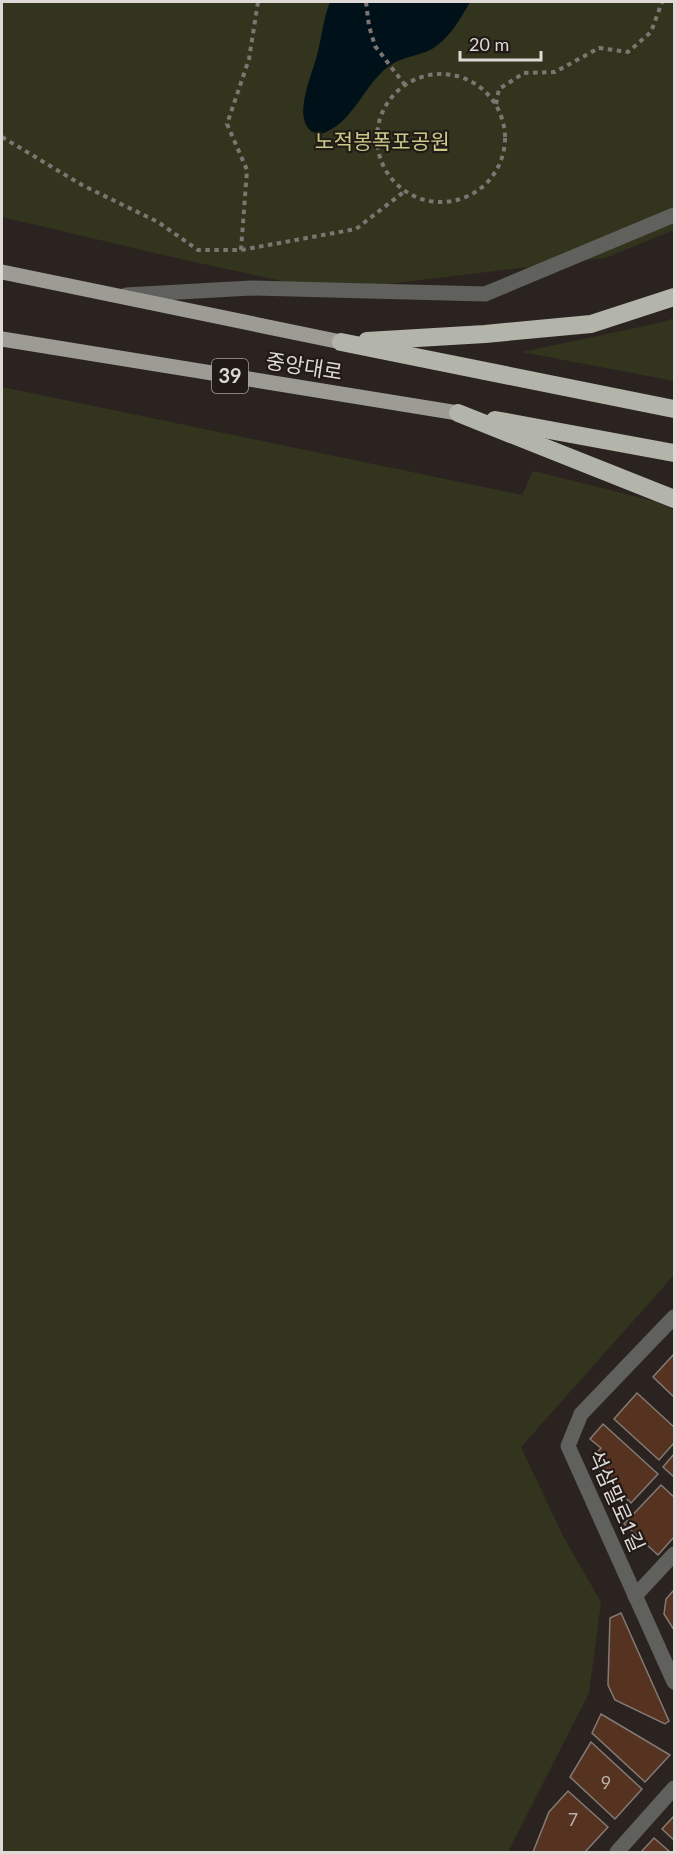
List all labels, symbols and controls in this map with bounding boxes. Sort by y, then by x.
scale bar [460,24,541,62]
text: 20 m [469,33,509,55]
park label: 노적봉폭포공원 [314,128,450,153]
street label: 중앙대로 [264,347,344,384]
road number: 39 [212,359,248,393]
street label: 석삼말로1길 [584,1446,651,1555]
house number: 9 [601,1771,611,1793]
house number: 7 [568,1808,578,1830]

